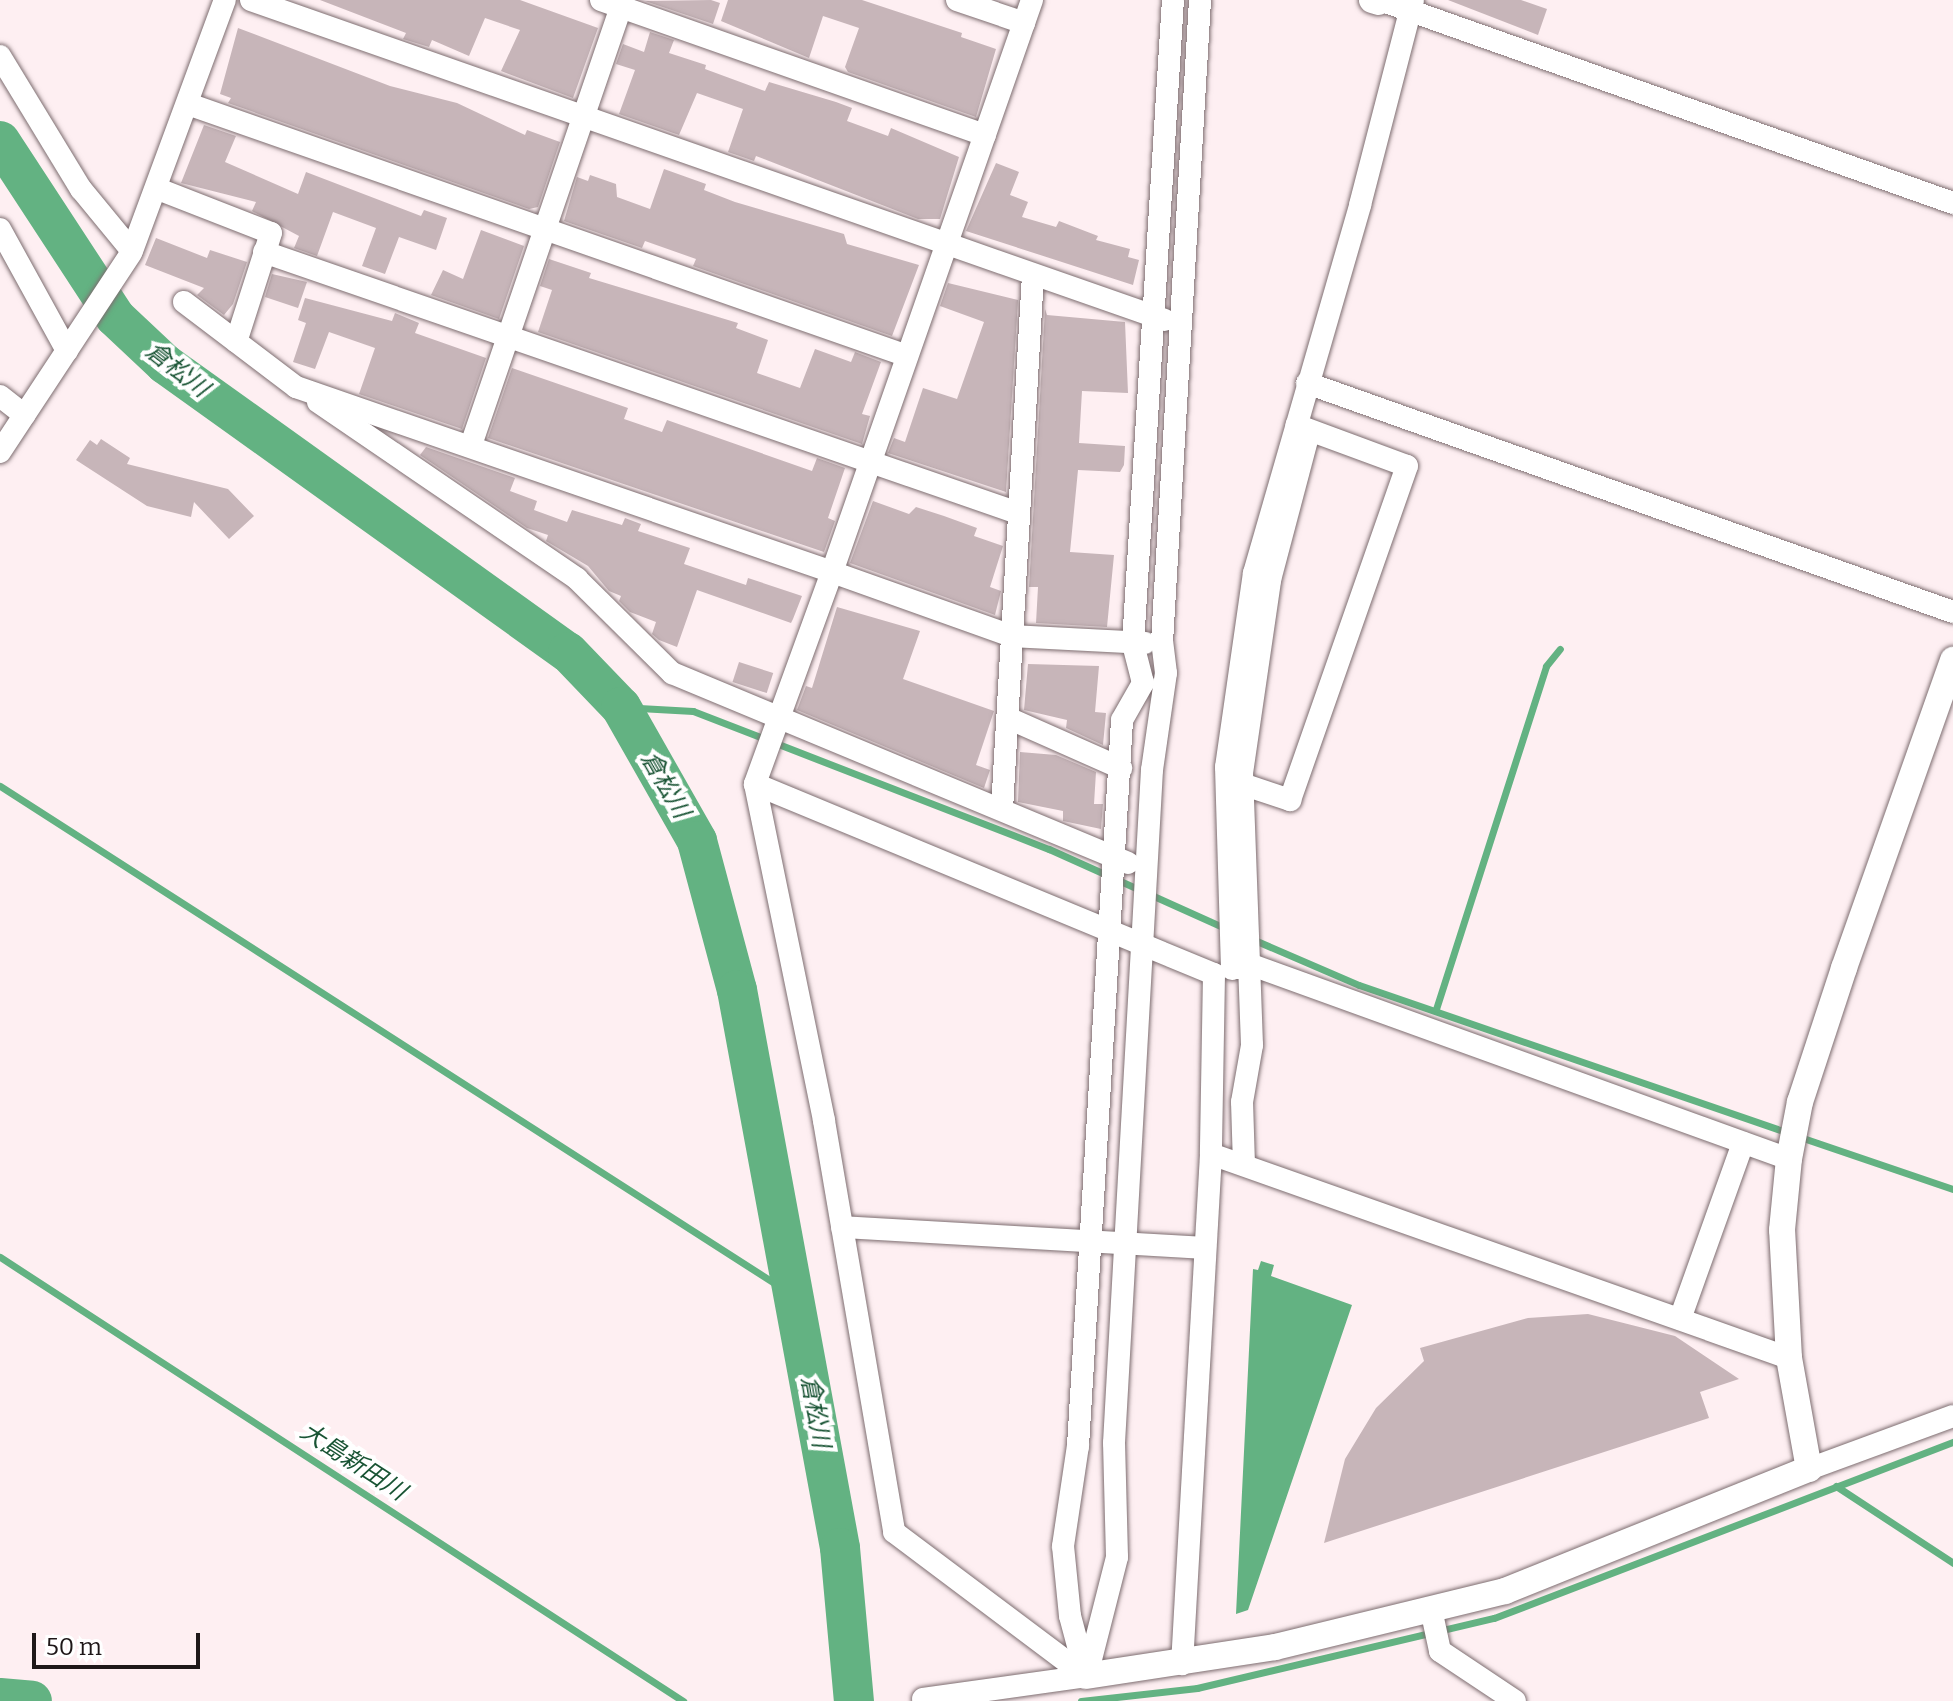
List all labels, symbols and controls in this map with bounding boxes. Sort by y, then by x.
water label: 倉松川 [140,336,214,404]
water label: 倉松川 [635,747,695,823]
water label: 倉松川 [795,1374,835,1450]
water label: 大島新田川 [295,1417,411,1507]
scale bar [36,1617,204,1667]
text: 50 m [46,1633,102,1661]

